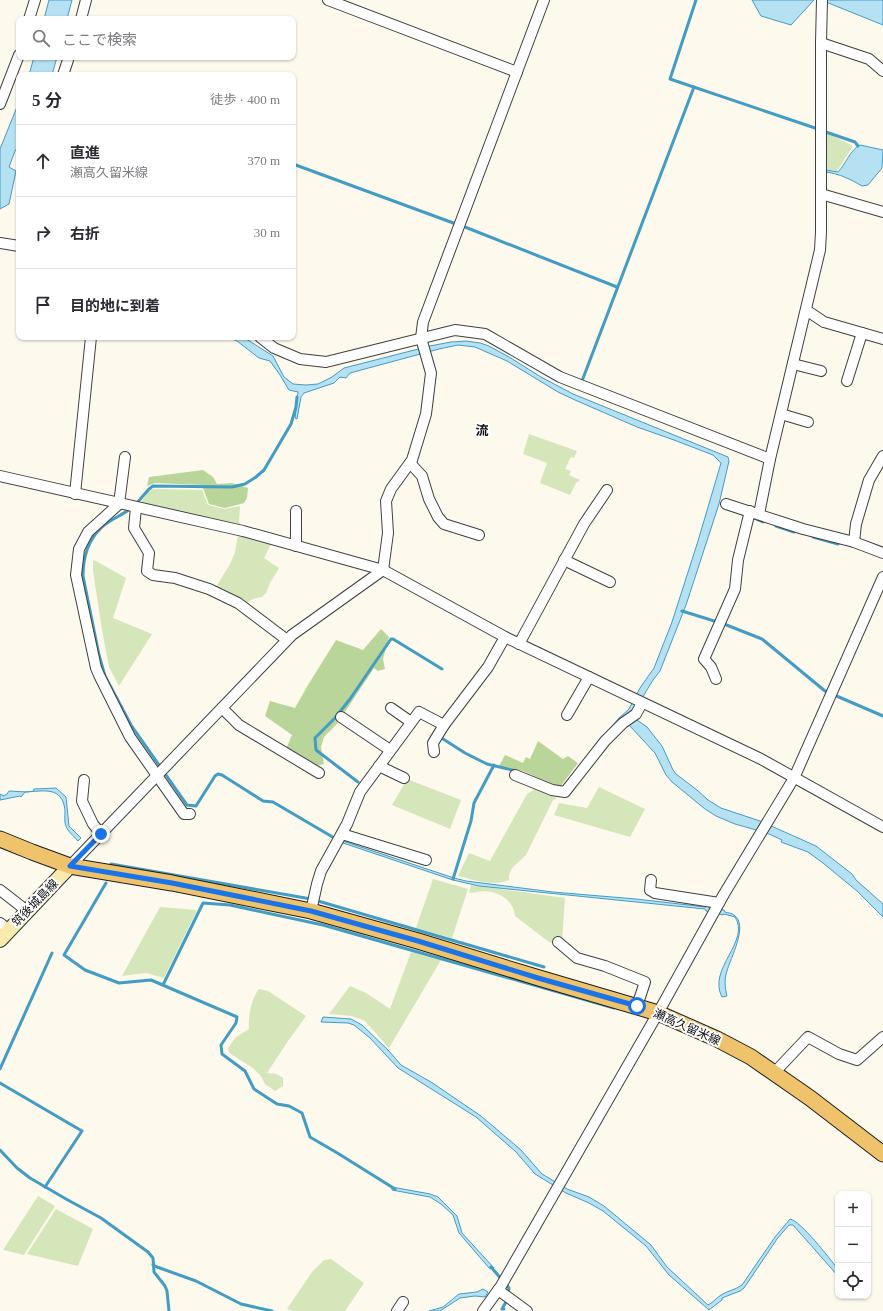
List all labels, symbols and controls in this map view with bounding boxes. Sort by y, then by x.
search box [16,16,296,60]
icon: search [30,27,52,49]
text: ここで検索 [62,32,137,48]
text: 5 分 [32,91,62,110]
text: 徒歩 · 400 m [210,92,280,107]
text: 直進 [70,145,100,161]
icon: ahead [32,150,54,172]
text: 370 m [247,153,280,168]
text: 瀬高久留米線 [70,165,148,180]
icon: right [32,222,54,244]
text: 30 m [254,225,280,240]
text: 右折 [70,226,100,242]
icon: arrive [32,294,54,316]
text: 目的地に到着 [70,298,160,314]
district label: 流 [475,423,489,438]
route end [92,825,110,843]
street label: 筑後城島線 [9,877,61,929]
route start [628,997,646,1015]
street label: 瀬高久留米線 [651,1006,723,1048]
map controls [835,1191,871,1299]
button: + [835,1191,871,1227]
button: − [835,1227,871,1263]
button: locate [835,1263,871,1299]

